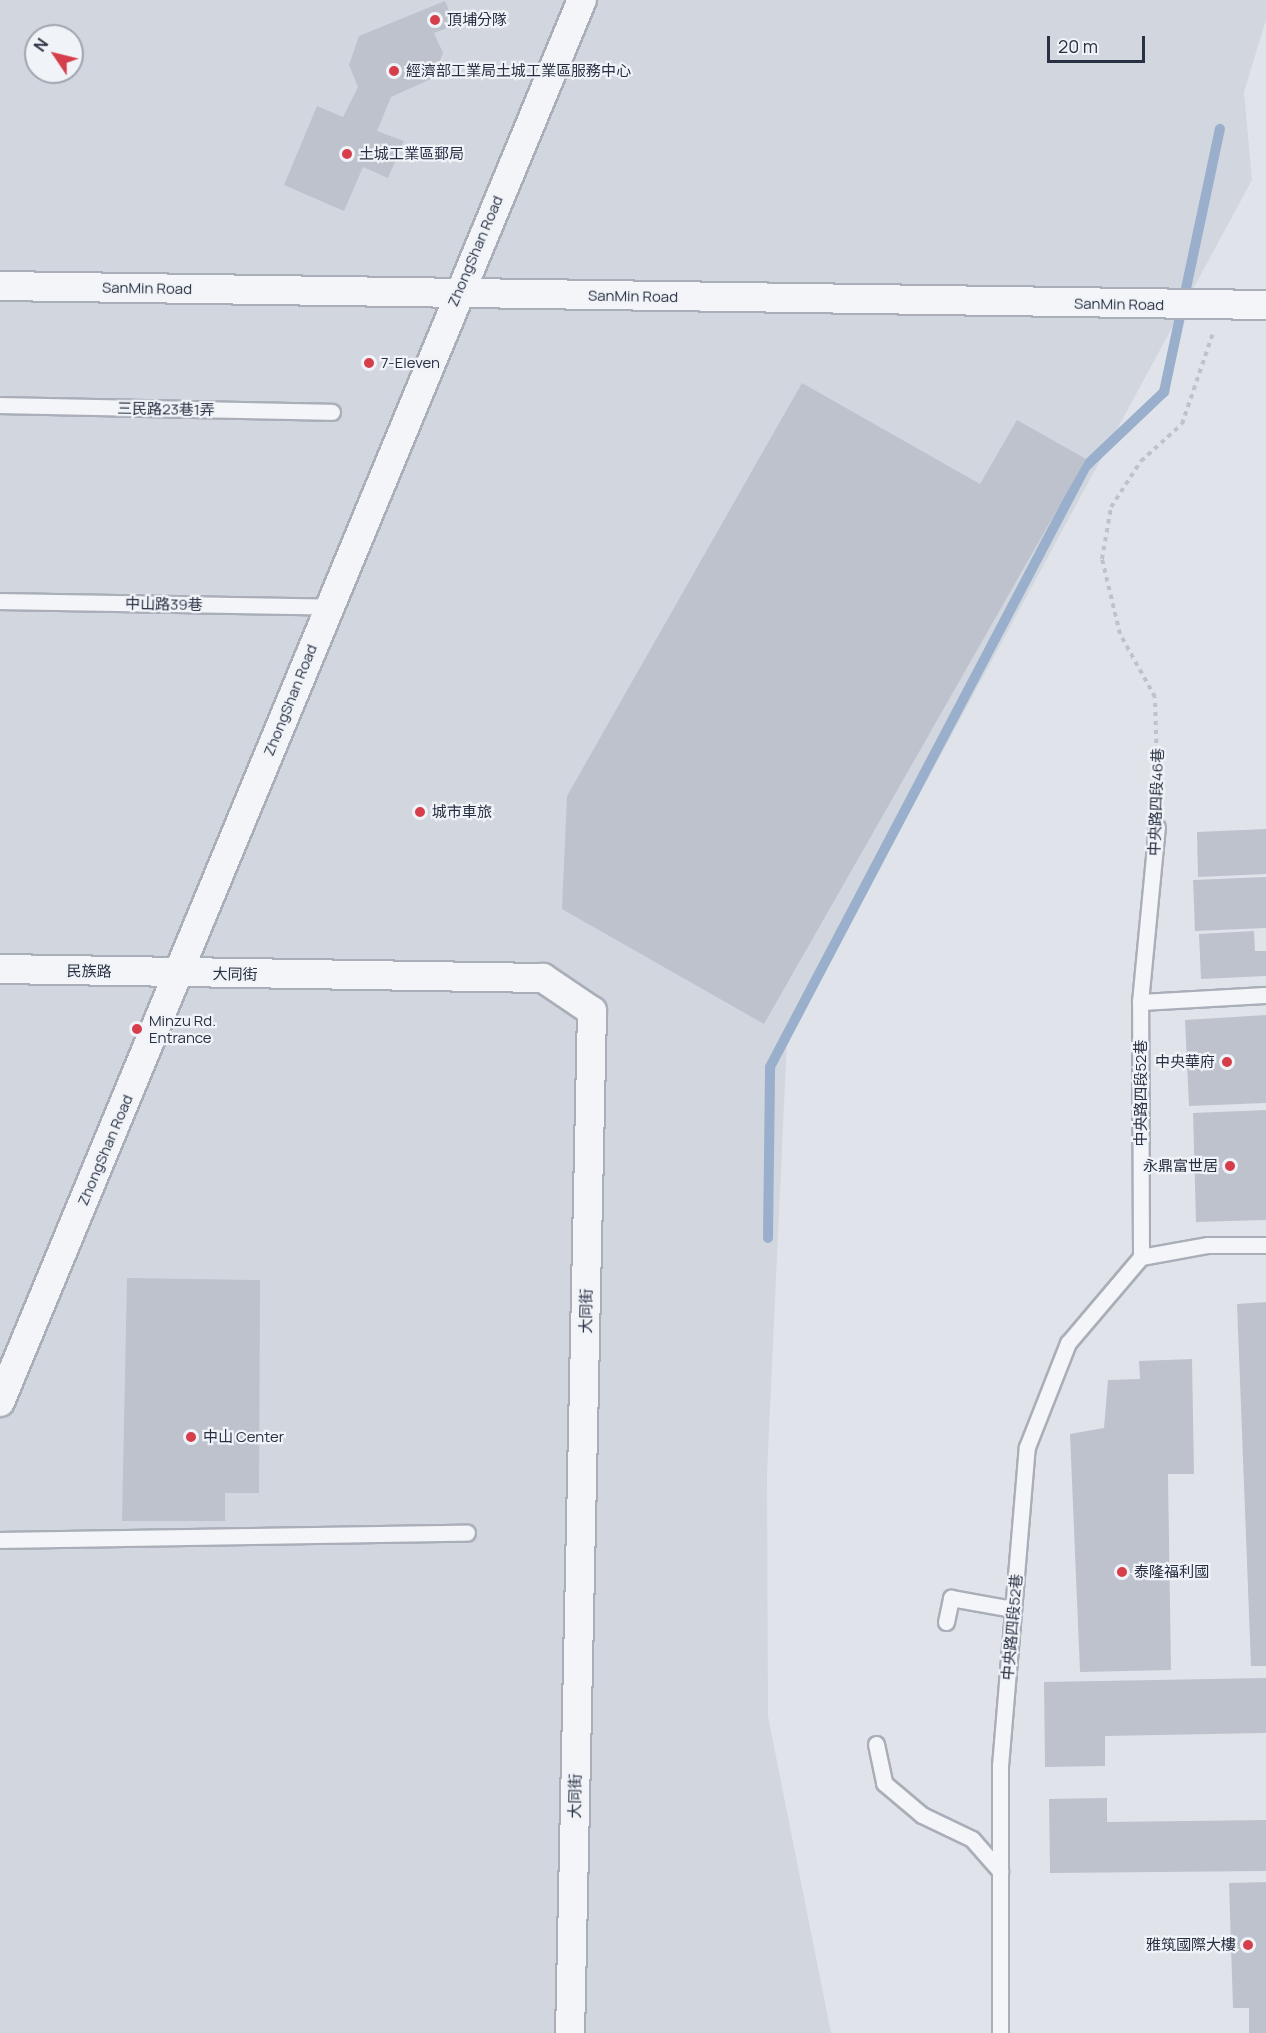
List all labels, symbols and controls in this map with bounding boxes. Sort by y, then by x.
place label: 頂埔分隊 [447,11,507,29]
marker: 頂埔分隊 [428,13,442,27]
north arrow [24,24,84,84]
scale bar [1050,24,1148,62]
text: N [29,34,53,56]
text: 20 m [1058,34,1098,58]
place label: 經濟部工業局土城工業區服務中心 [406,62,631,80]
marker: 經濟部工業局土城工業區服務中心 [387,64,401,78]
place label: 土城工業區郵局 [359,145,464,163]
marker: 土城工業區郵局 [340,147,354,161]
street label: ZhongShan Road [444,193,506,309]
street label: SanMin Road [102,278,192,298]
street label: SanMin Road [588,286,678,306]
street label: SanMin Road [1074,294,1164,314]
place label: 7-Eleven [381,354,440,372]
marker: 7-Eleven [362,356,376,370]
street label: 三民路23巷1弄 [117,399,215,419]
street label: 中山路39巷 [125,594,203,614]
street label: ZhongShan Road [259,642,321,758]
street label: 中央路四段46巷 [1145,748,1167,856]
place label: 城市車旅 [432,803,492,821]
marker: 城市車旅 [413,805,427,819]
street label: 民族路 [66,962,112,980]
street label: 大同街 [212,965,258,983]
place label: Minzu Rd. Entrance [149,1011,216,1046]
marker: Minzu Rd. Entrance [130,1022,144,1036]
street label: 中央路四段52巷 [1132,1040,1150,1146]
place label: 中央華府 [1155,1053,1215,1071]
marker: 中央華府 [1220,1055,1234,1069]
street label: ZhongShan Road [74,1092,136,1208]
place label: 永鼎富世居 [1143,1157,1218,1175]
marker: 永鼎富世居 [1223,1159,1237,1173]
street label: 大同街 [577,1288,595,1334]
place label: 中山 Center [203,1428,284,1446]
marker: 中山 Center [184,1430,198,1444]
place label: 泰隆福利國 [1134,1563,1209,1581]
marker: 泰隆福利國 [1115,1565,1129,1579]
street label: 中央路四段52巷 [998,1573,1026,1681]
street label: 大同街 [566,1773,584,1819]
place label: 雅筑國際大樓 [1146,1936,1236,1954]
marker: 雅筑國際大樓 [1241,1938,1255,1952]

